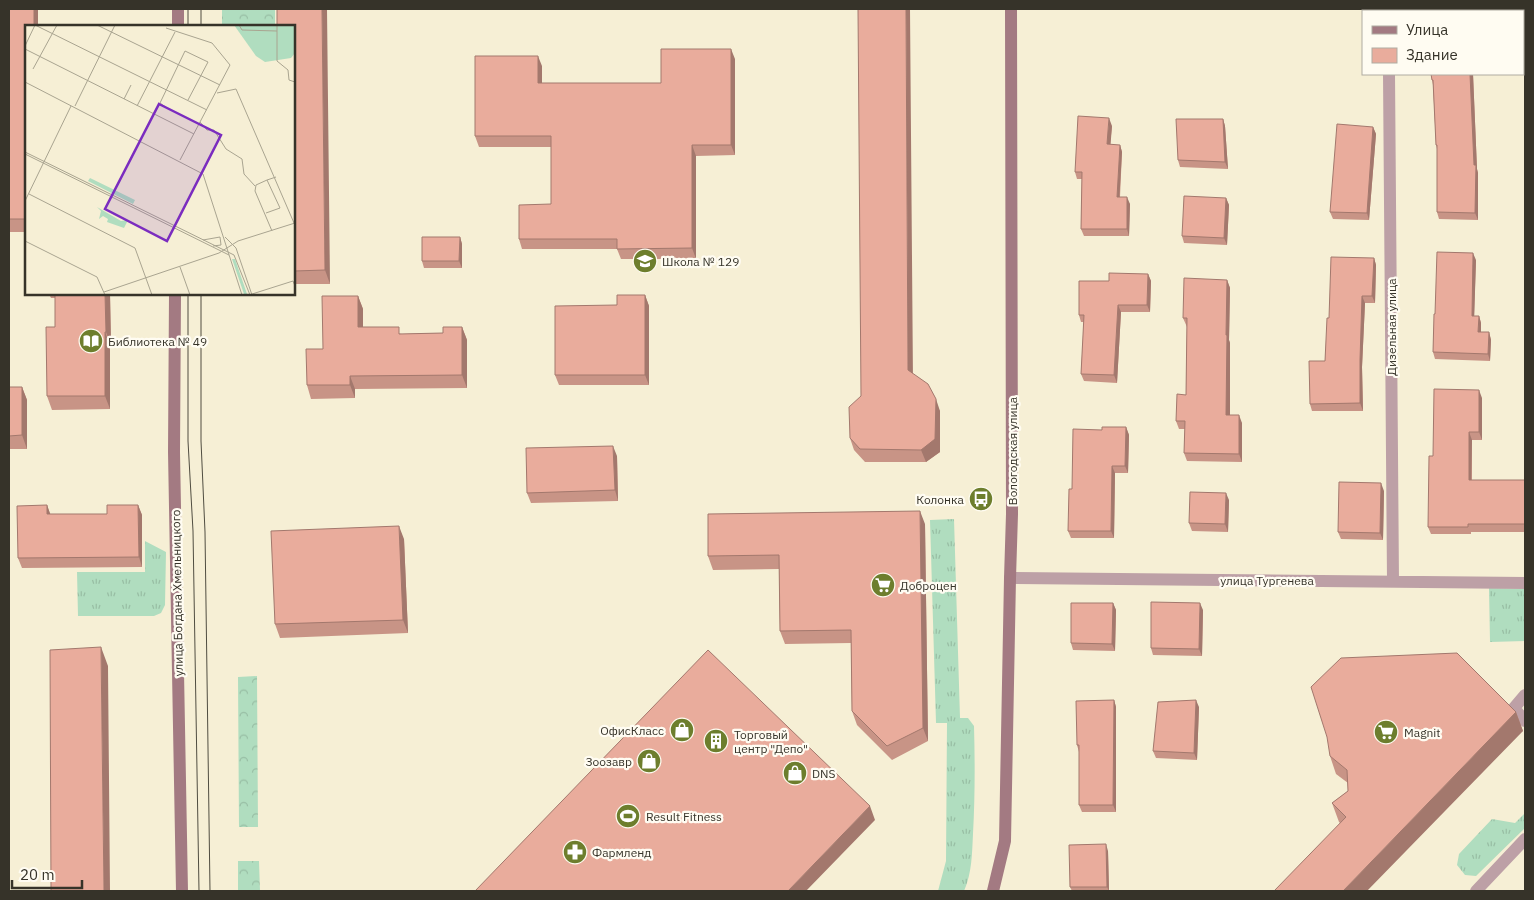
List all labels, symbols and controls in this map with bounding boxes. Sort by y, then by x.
legend [1362,10,1524,75]
text: Улица [1406,20,1448,39]
inset map [25,25,295,295]
text: Здание [1406,45,1458,64]
school or university icon: Школа № 129 [632,248,658,274]
place label: Школа № 129 [662,254,739,269]
street label: Дизельная улица [1384,278,1399,376]
library icon: Библиотека № 49 [78,328,104,354]
place label: Библиотека № 49 [108,334,207,349]
street label: Вологодская улица [1005,396,1020,505]
bus stop icon: Колонка [968,486,994,512]
place label: Колонка [916,492,965,507]
street label: улица Богдана Хмельницкого [168,509,186,676]
supermarket icon: Доброцен [870,572,896,598]
street label: улица Тургенева [1220,573,1314,588]
place label: Доброцен [900,578,957,593]
shop icon: ОфисКласс [669,717,695,743]
supermarket icon: Magnit [1373,719,1399,745]
place label: ОфисКласс [600,723,664,738]
place label: Magnit [1404,725,1441,740]
place label: Торговый центр "Депо" [734,727,808,756]
building icon: Торговый центр "Депо" [703,728,729,754]
shop icon: Зоозавр [636,748,662,774]
place label: Зоозавр [586,754,632,769]
shop icon: DNS [782,760,808,786]
place label: DNS [812,766,836,781]
sports icon: Result Fitness [615,803,641,829]
place label: Result Fitness [646,809,722,824]
pharmacy icon: Фармленд [562,839,588,865]
place label: Фармленд [592,845,651,860]
scale bar [12,858,82,890]
text: 20 m [20,865,55,884]

